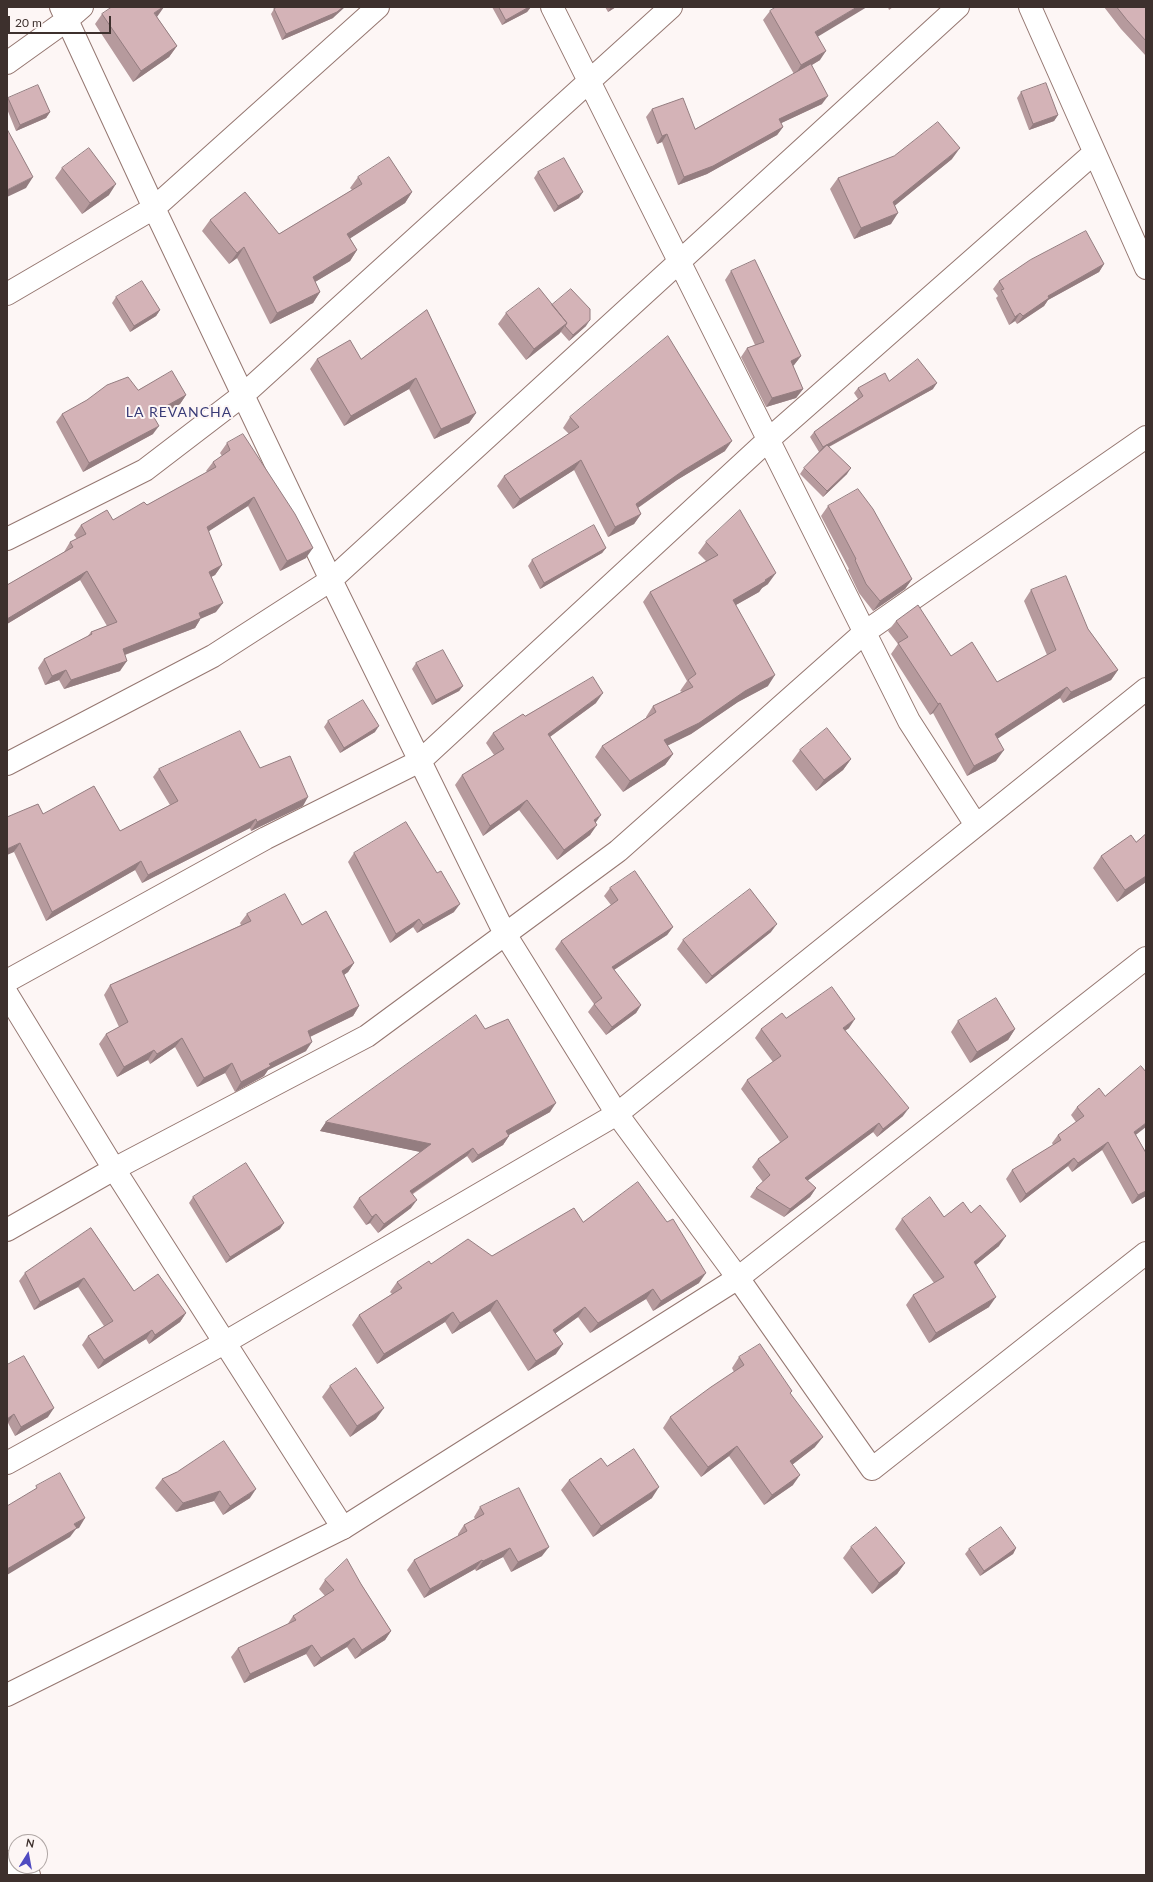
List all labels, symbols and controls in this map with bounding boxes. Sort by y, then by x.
scale bar [10,8,113,34]
text: 20 m [15,15,42,30]
district label: LA REVANCHA [126,404,232,420]
north arrow [8,1834,48,1874]
text: N [25,1836,36,1850]

